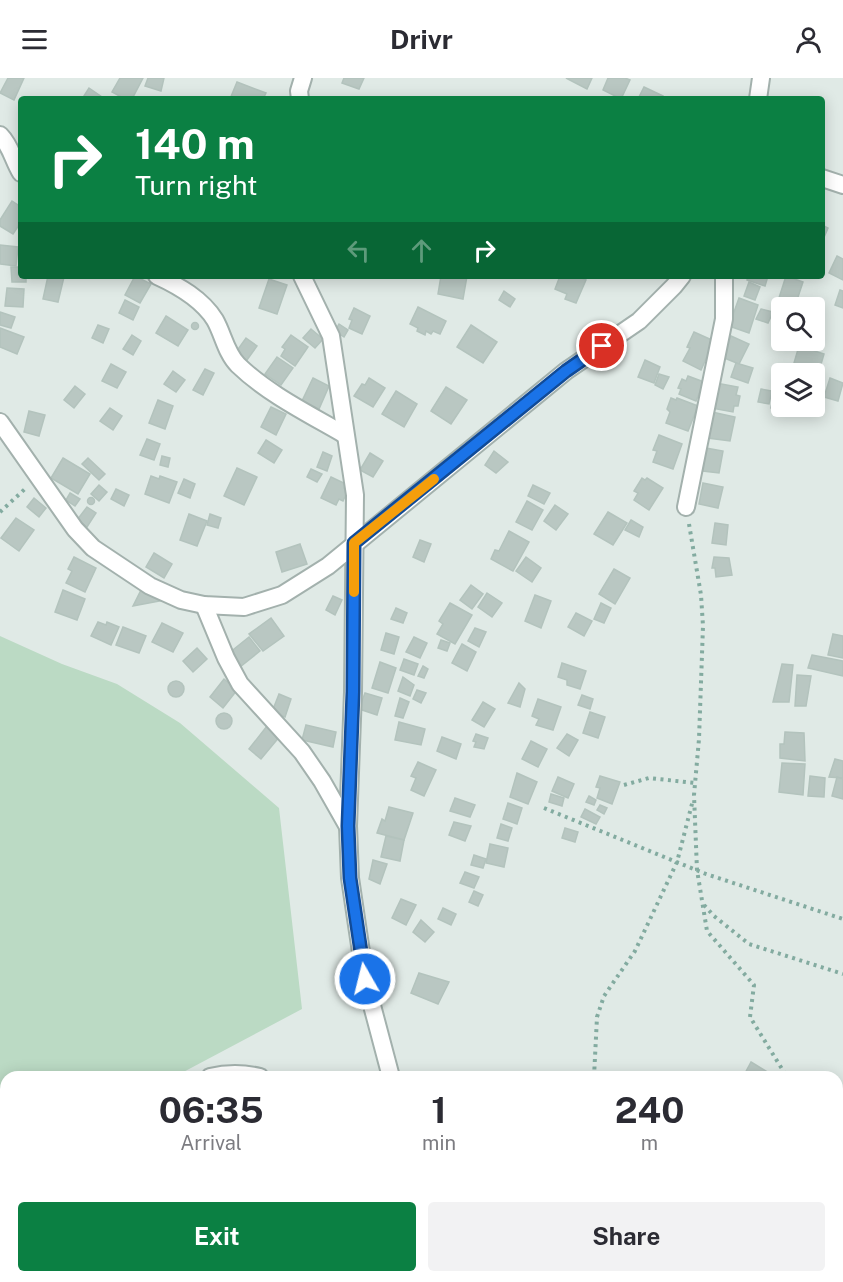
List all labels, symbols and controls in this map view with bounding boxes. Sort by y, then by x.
icon: menu [18,23,51,56]
text: Drivr [390,23,453,55]
icon: person [792,23,825,56]
text: 140 m [135,119,255,168]
icon: right [36,120,114,198]
text: Turn right [135,169,258,201]
icon: left [342,234,375,267]
icon: ahead [405,234,438,267]
icon: right [468,234,501,267]
map controls [771,297,825,417]
button: search [771,297,825,351]
pin [576,320,627,371]
icon: arrive [585,329,618,362]
button: layers [771,363,825,417]
position arrow [333,947,397,1011]
text: 06:35 [159,1089,263,1131]
text: 1 [431,1089,447,1131]
text: 240 [615,1089,684,1131]
text: Arrival [180,1131,242,1155]
text: min [422,1131,456,1155]
text: m [641,1131,658,1155]
button: Exit [18,1202,416,1271]
button: Share [428,1202,825,1271]

